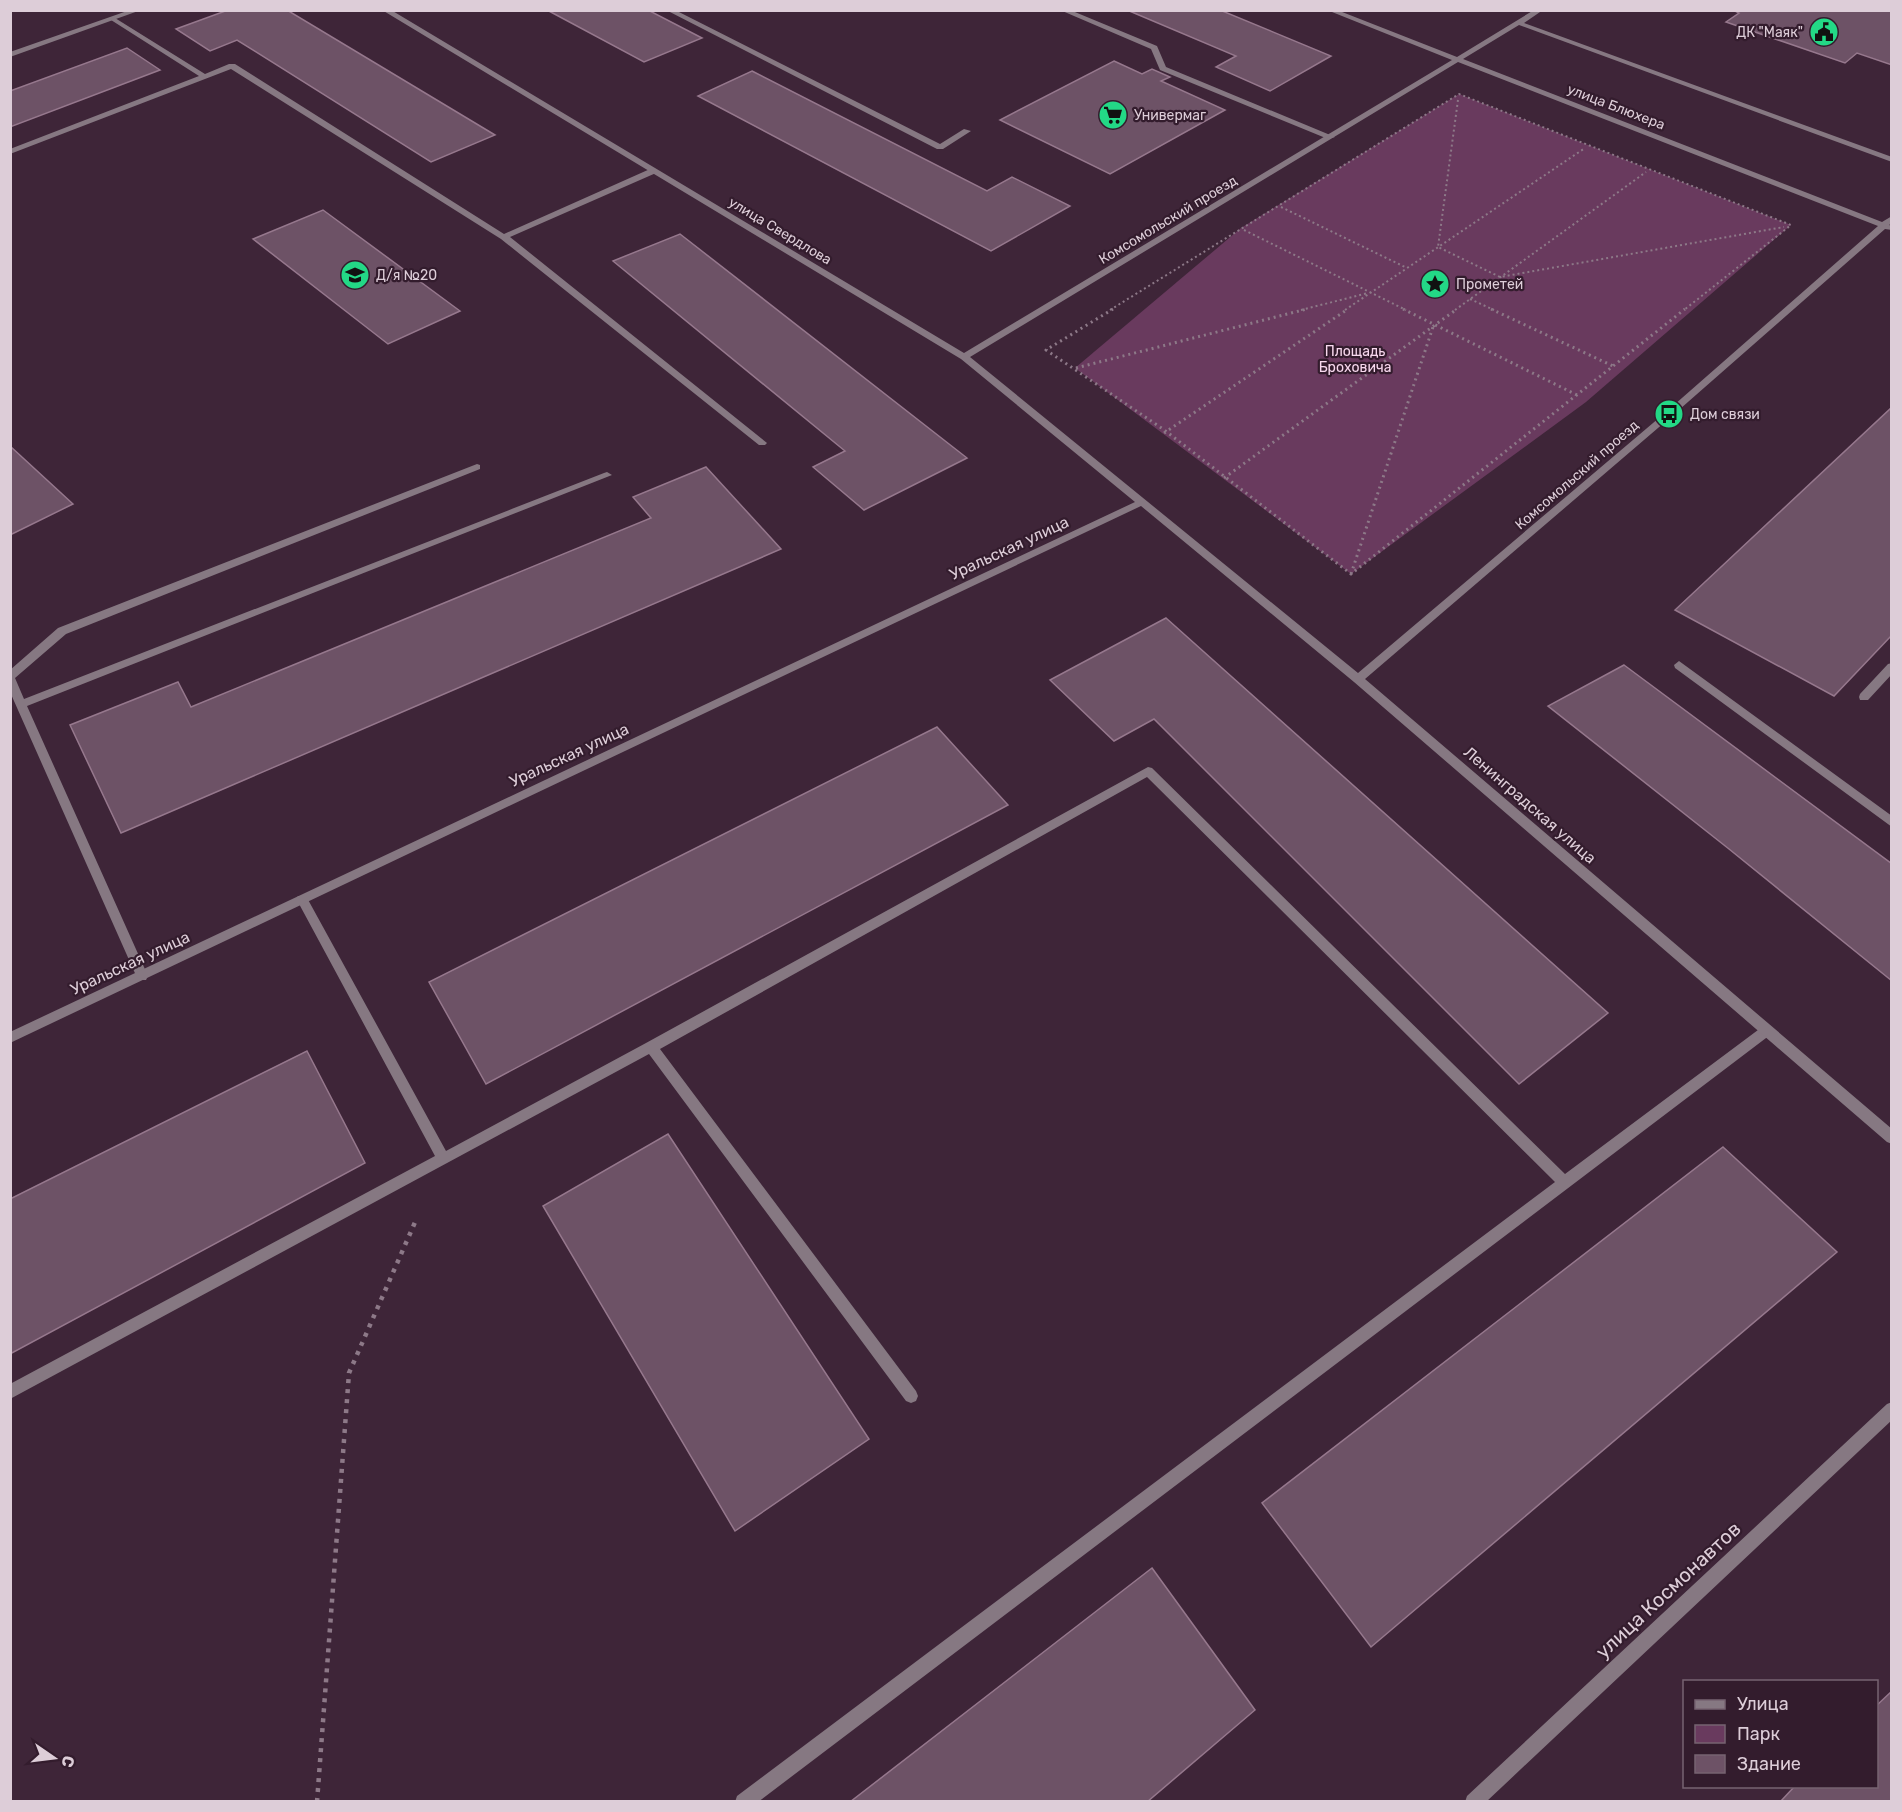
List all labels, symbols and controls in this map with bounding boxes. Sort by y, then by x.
public building icon: ДК "Маяк" [1808,16,1840,48]
place label: ДК "Маяк" [1736,24,1803,41]
street label: улица Блюхера [1565,81,1667,133]
supermarket icon: Универмаг [1097,99,1129,131]
place label: Универмаг [1134,107,1206,124]
street label: Комсомольский проезд [1096,172,1240,268]
street label: улица Свердлова [725,194,835,268]
school or university icon: Д/я №20 [339,259,371,291]
place label: Д/я №20 [376,267,437,284]
place icon: Прометей [1419,268,1451,300]
place label: Прометей [1456,276,1523,293]
park label: Площадь Броховича [1319,343,1391,376]
bus stop icon: Дом связи [1653,398,1685,430]
place label: Дом связи [1690,406,1760,423]
street label: Комсомольский проезд [1512,417,1642,533]
street label: Уральская улица [946,512,1072,584]
street label: Уральская улица [506,719,632,791]
street label: Ленинградская улица [1460,742,1600,868]
street label: Уральская улица [67,927,193,999]
street label: улица Космонавтов [1590,1517,1746,1663]
legend [1683,1680,1878,1788]
text: Улица [1737,1693,1789,1715]
text: Парк [1737,1723,1781,1745]
north arrow [24,1728,84,1788]
text: Здание [1737,1753,1801,1775]
text: С [57,1754,79,1769]

